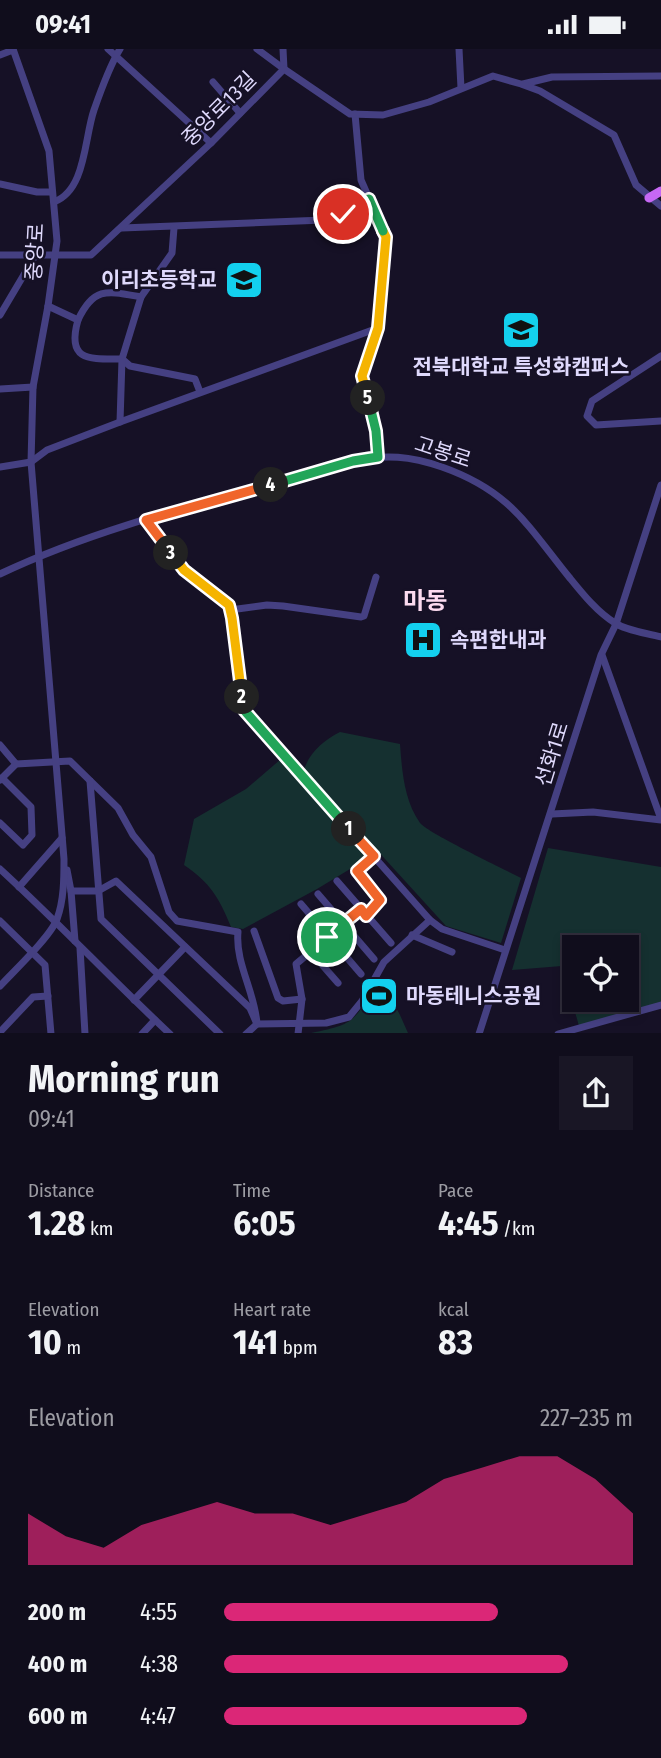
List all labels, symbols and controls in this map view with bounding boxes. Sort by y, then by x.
text: 09:41 [35,9,91,40]
street label: 중앙로13길 [176,66,262,152]
pin [313,184,373,244]
icon: check [324,195,362,233]
street label: 중앙로 [21,222,49,282]
school or university icon: 이리초등학교 [223,259,265,301]
place label: 이리초등학교 [101,267,217,293]
school or university icon: 전북대학교 특성화캠퍼스 [500,309,542,351]
place label: 전북대학교 특성화캠퍼스 [413,354,629,380]
pin: 5 [350,381,386,415]
text: 5 [363,386,372,409]
street label: 고봉로 [411,431,475,473]
pin: 4 [254,467,288,502]
text: 4 [266,473,275,496]
pin: 3 [154,535,188,571]
text: 3 [166,541,175,564]
district label: 마동 [403,587,447,615]
hospital icon: 속편한내과 [402,619,444,661]
place label: 속편한내과 [450,627,547,653]
pin: 2 [224,679,260,715]
text: 2 [237,685,246,708]
street label: 선화1로 [530,719,574,789]
pin: 1 [332,811,366,847]
text: 1 [344,817,353,840]
pin [297,907,357,967]
icon: arrive [308,918,346,956]
map controls [562,935,639,1012]
button: locate [562,935,639,1012]
sports icon: 마동테니스공원 [358,975,400,1017]
place label: 마동테니스공원 [406,983,541,1009]
text: Morning run [28,1056,220,1102]
button: share [559,1056,633,1130]
text: 09:41 [28,1105,75,1133]
text: Distance [28,1179,95,1202]
text: Time [233,1179,271,1202]
text: Pace [438,1179,473,1202]
text: 1.28 [28,1202,86,1244]
text: 6:05 [233,1202,296,1244]
text: 4:45 [438,1202,499,1244]
text: km [86,1217,113,1240]
text: /km [499,1217,535,1240]
text: Elevation [28,1298,100,1321]
text: Heart rate [233,1298,311,1321]
text: kcal [438,1298,469,1321]
text: 10 [28,1321,62,1363]
text: 141 [233,1321,278,1363]
text: 83 [438,1321,473,1363]
text: m [62,1336,81,1359]
text: bpm [278,1336,318,1359]
text: Elevation [28,1404,115,1432]
text: 227–235 m [540,1404,633,1432]
text: 200 m [28,1598,86,1626]
text: 4:55 [140,1598,177,1626]
text: 400 m [28,1650,87,1678]
text: 4:38 [140,1650,178,1678]
text: 600 m [28,1702,87,1730]
text: 4:47 [140,1702,176,1730]

